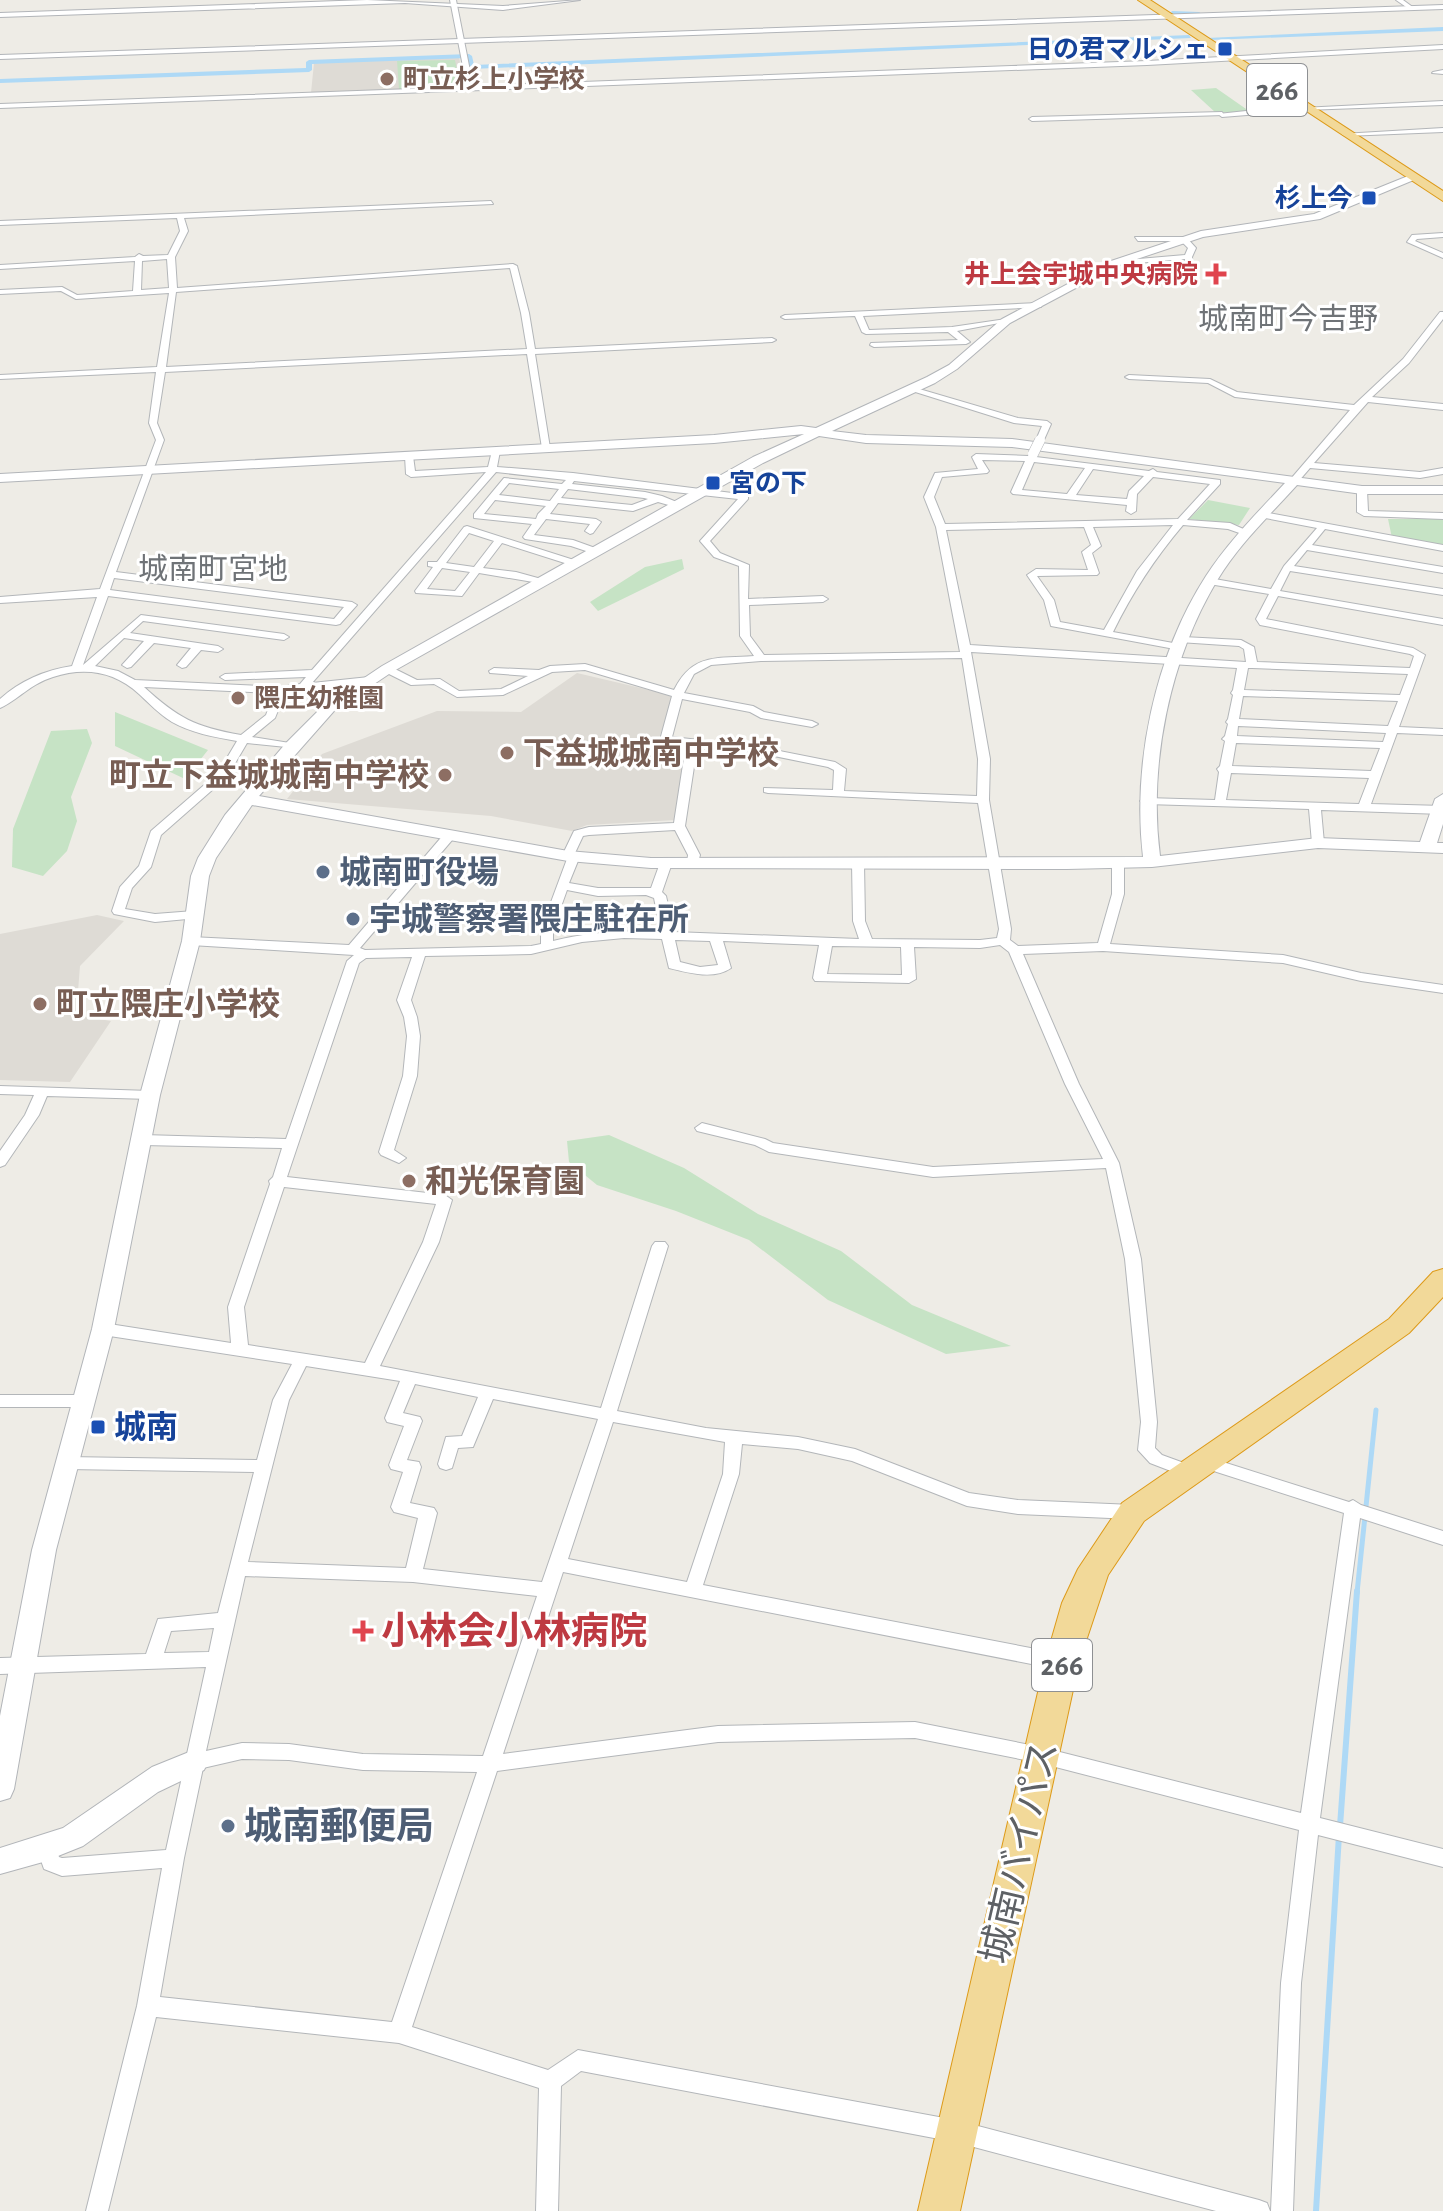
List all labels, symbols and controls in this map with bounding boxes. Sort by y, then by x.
place label: 日の君マルシェ [1027,36,1209,63]
marker: 日の君マルシェ [1216,40,1234,58]
road number: 266 [1247,64,1307,116]
place label: 町立杉上小学校 [403,65,585,93]
marker: 町立杉上小学校 [378,70,396,88]
place label: 杉上今 [1275,184,1353,212]
marker: 杉上今 [1360,189,1378,207]
place label: 井上会宇城中央病院 [964,260,1198,288]
marker: 井上会宇城中央病院 [1205,263,1227,285]
district label: 城南町今吉野 [1198,303,1378,335]
place label: 宮の下 [729,469,807,497]
marker: 宮の下 [704,474,722,492]
district label: 城南町宮地 [138,553,288,585]
place label: 隈庄幼稚園 [254,684,384,712]
marker: 隈庄幼稚園 [229,689,247,707]
place label: 下益城城南中学校 [523,736,779,770]
marker: 下益城城南中学校 [498,744,516,762]
place label: 町立下益城城南中学校 [109,758,429,792]
marker: 町立下益城城南中学校 [436,766,454,784]
place label: 城南町役場 [339,855,499,889]
marker: 城南町役場 [314,863,332,881]
place label: 宇城警察署隈庄駐在所 [369,902,689,936]
marker: 宇城警察署隈庄駐在所 [344,910,362,928]
place label: 町立隈庄小学校 [56,987,280,1021]
marker: 町立隈庄小学校 [31,995,49,1013]
place label: 和光保育園 [425,1164,585,1198]
marker: 和光保育園 [400,1172,418,1190]
place label: 城南 [114,1410,178,1444]
marker: 城南 [89,1418,107,1436]
place label: 小林会小林病院 [381,1611,647,1652]
marker: 小林会小林病院 [352,1620,374,1642]
road number: 266 [1032,1639,1092,1691]
street label: 城南バイパス [975,1737,1065,1967]
place label: 城南郵便局 [244,1806,434,1847]
marker: 城南郵便局 [219,1817,237,1835]

